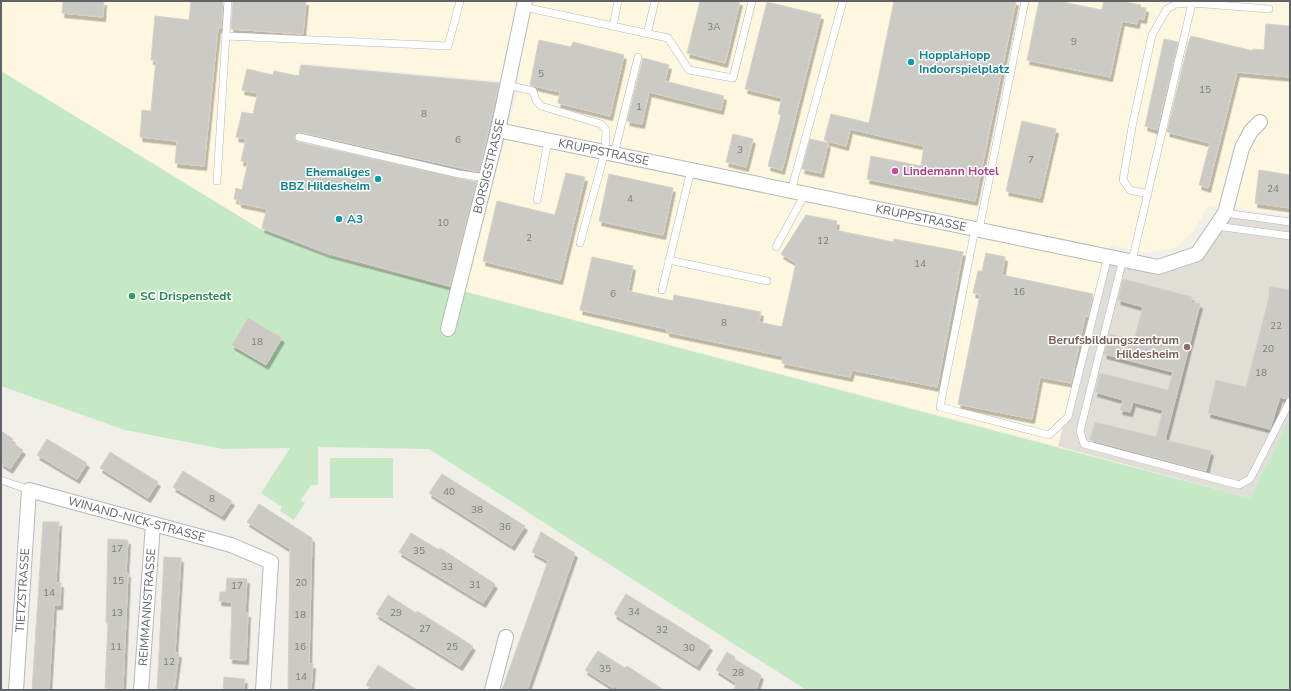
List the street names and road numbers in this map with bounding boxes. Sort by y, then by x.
street label: BORSIGSTRASSE [469,117,508,215]
street label: KRUPPSTRASSE [557,135,651,169]
street label: KRUPPSTRASSE [874,201,968,235]
street label: WINAND-NICK-STRASSE [66,493,207,546]
street label: TIETZSTRASSE [12,548,33,633]
street label: REIMMANNSTRASSE [135,548,159,667]

